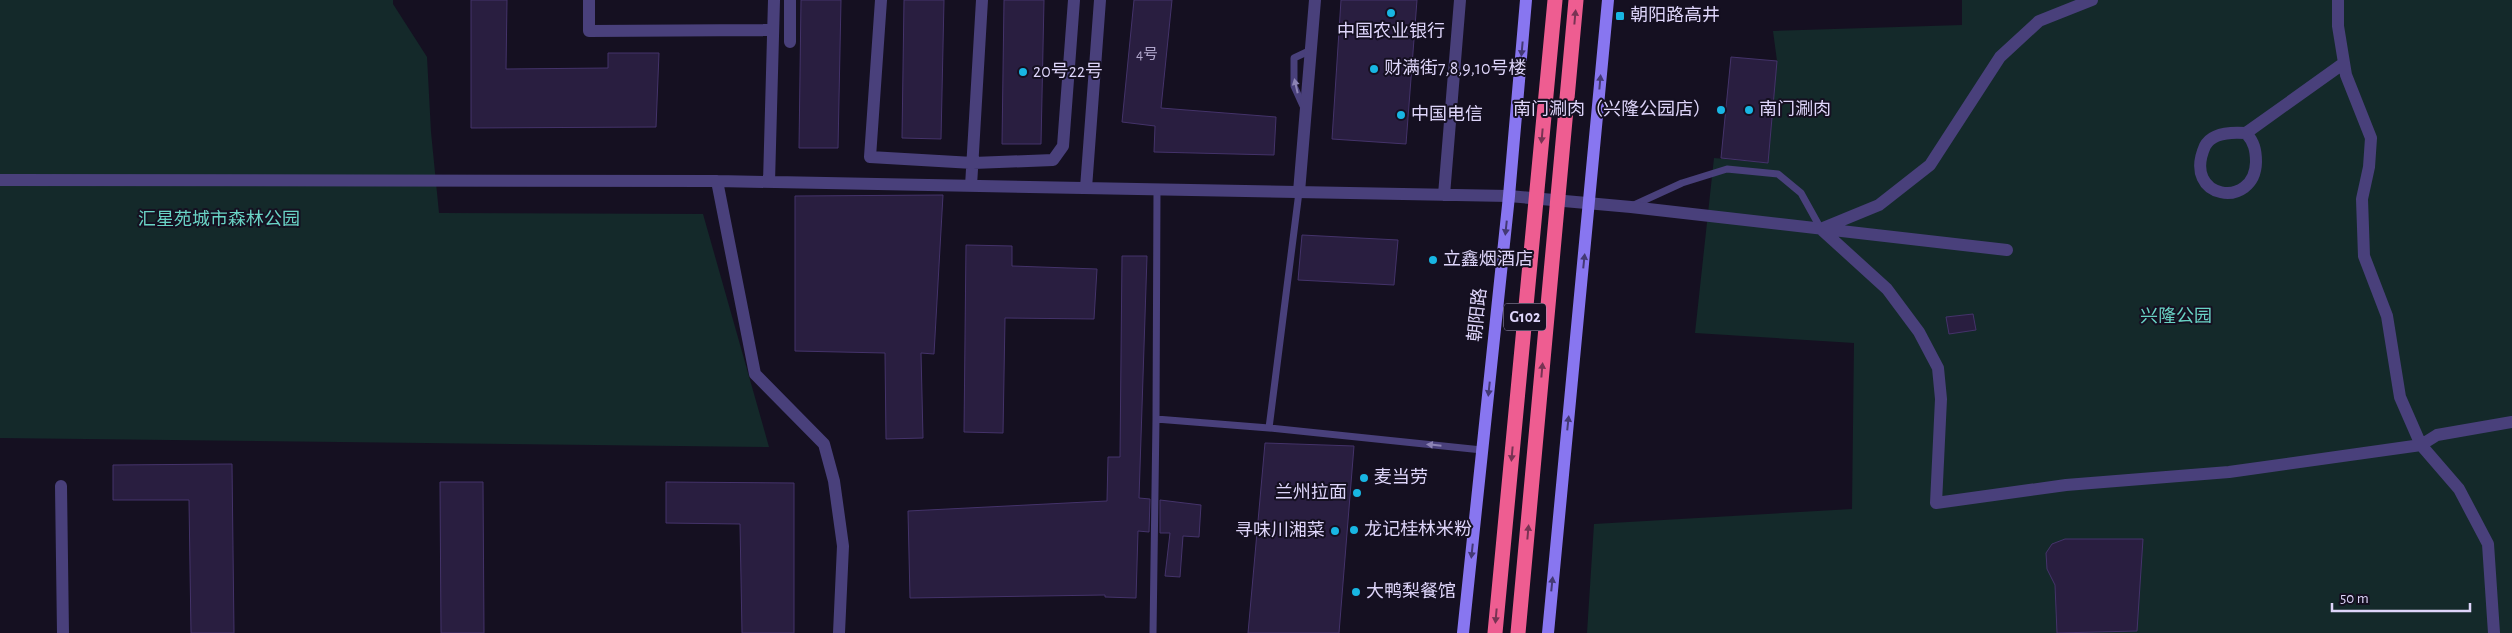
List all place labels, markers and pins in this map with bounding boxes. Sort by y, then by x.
place label: 朝阳路高井 [1630,5,1720,25]
marker: 中国农业银行 [1385,7,1397,19]
marker: 朝阳路高井 [1614,10,1626,22]
place label: 中国农业银行 [1337,21,1445,41]
place label: 财满街7,8,9,10号楼 [1384,58,1527,78]
place label: 20号22号 [1033,62,1103,81]
marker: 财满街7,8,9,10号楼 [1368,63,1380,75]
marker: 20号22号 [1017,66,1029,78]
place label: 南门涮肉（兴隆公园店） [1513,99,1711,119]
place label: 南门涮肉 [1759,99,1831,119]
place label: 中国电信 [1411,104,1483,124]
marker: 南门涮肉（兴隆公园店） [1715,104,1727,116]
marker: 南门涮肉 [1743,104,1755,116]
marker: 中国电信 [1395,109,1407,121]
place label: 立鑫烟酒店 [1443,249,1533,269]
marker: 立鑫烟酒店 [1427,254,1439,266]
place label: 麦当劳 [1374,467,1428,487]
marker: 麦当劳 [1358,472,1370,484]
place label: 兰州拉面 [1275,482,1347,502]
marker: 兰州拉面 [1351,487,1363,499]
place label: 龙记桂林米粉 [1364,519,1472,539]
place label: 寻味川湘菜 [1235,520,1325,540]
marker: 龙记桂林米粉 [1348,524,1360,536]
marker: 寻味川湘菜 [1329,525,1341,537]
place label: 大鸭梨餐馆 [1366,581,1456,601]
marker: 大鸭梨餐馆 [1350,586,1362,598]

